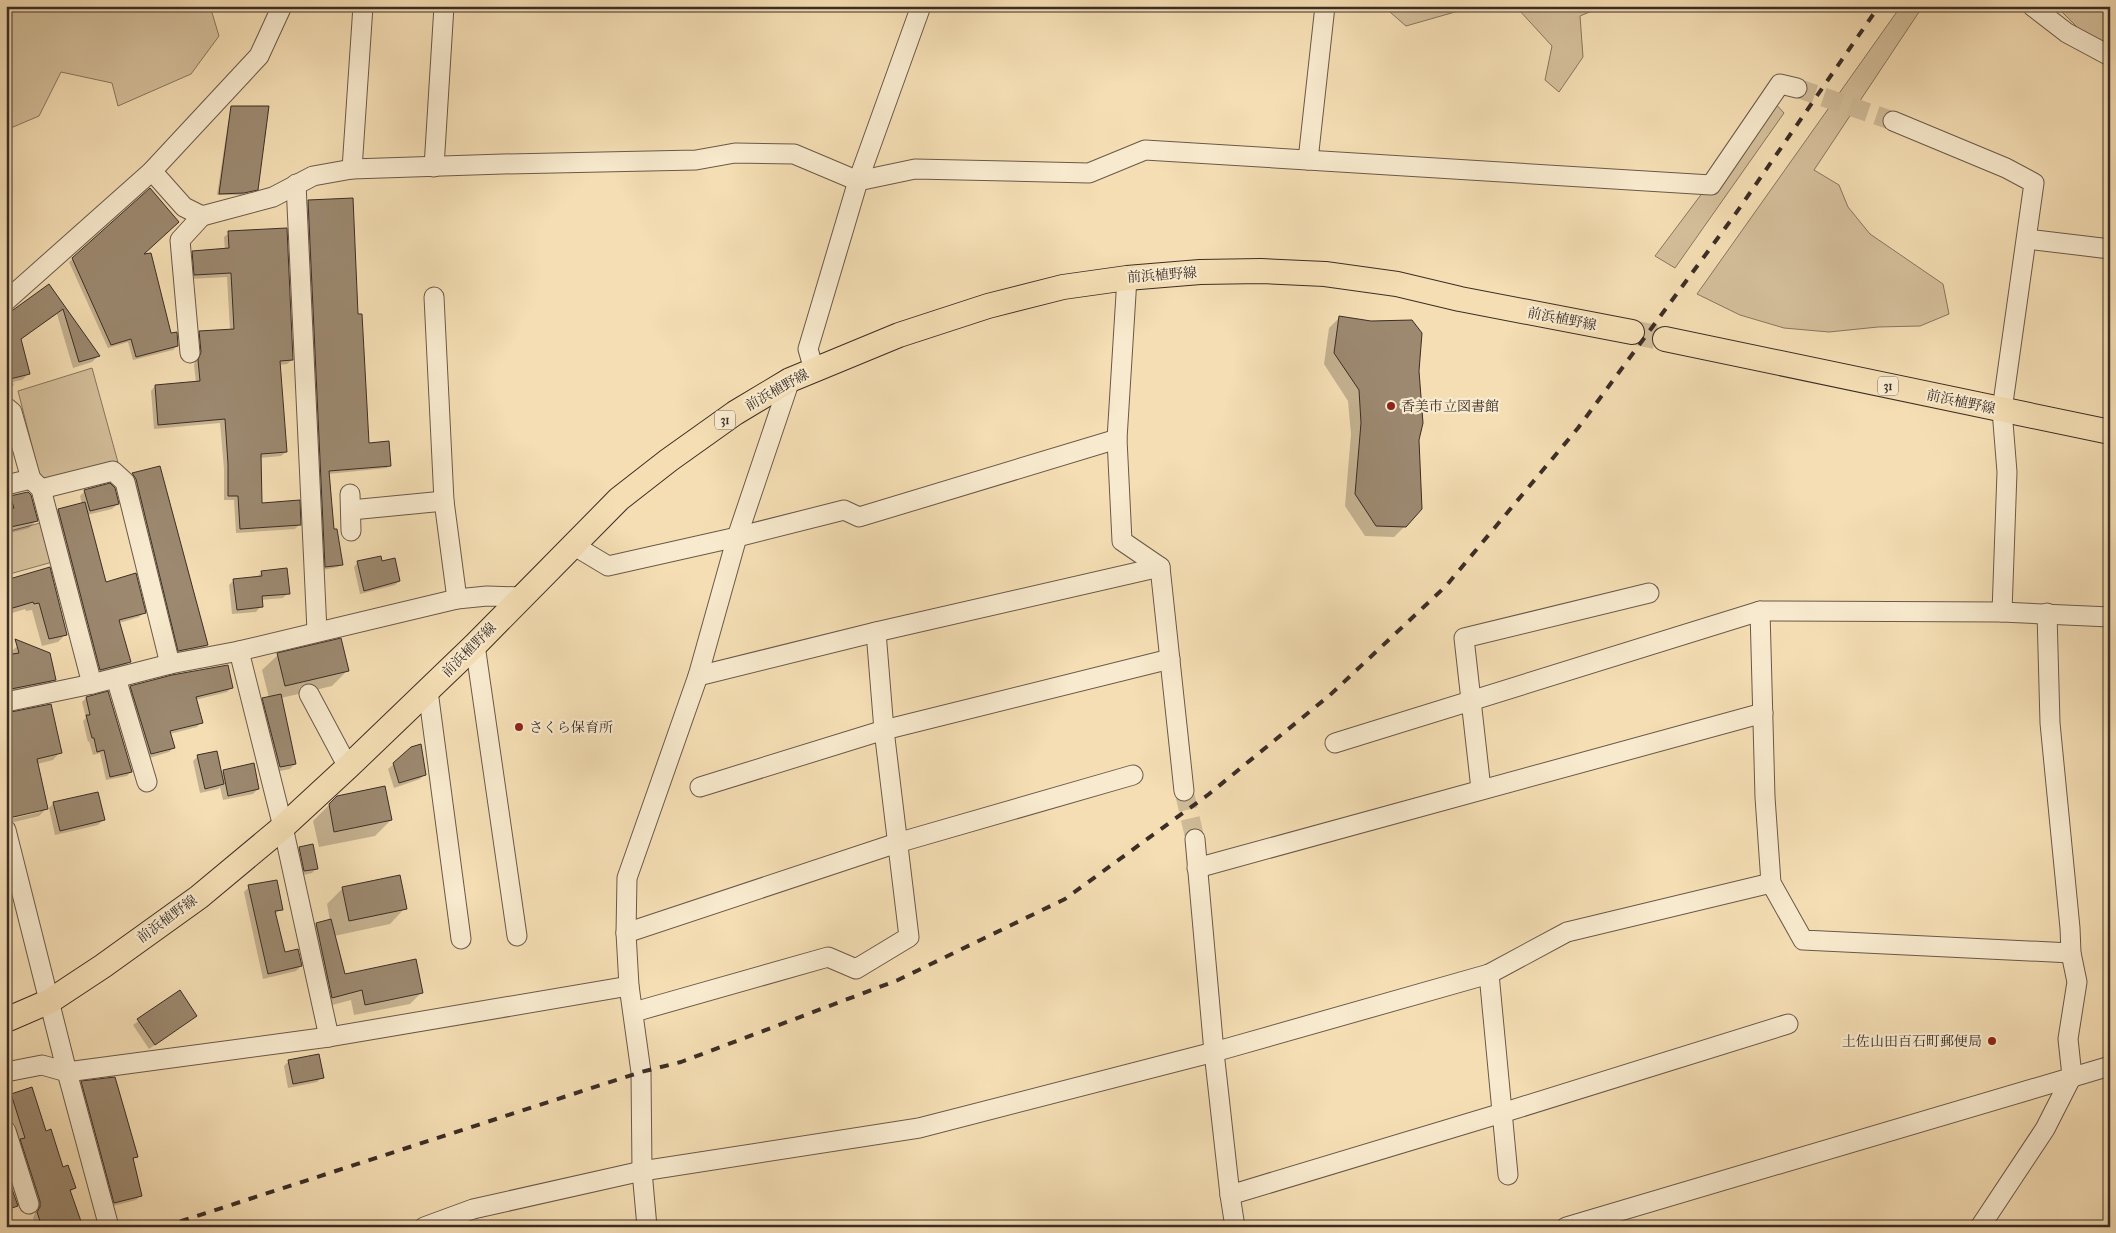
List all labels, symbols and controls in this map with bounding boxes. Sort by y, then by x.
street label: 前浜植野線 [1126,264,1198,286]
street label: 前浜植野線 [1526,304,1598,334]
street label: 前浜植野線 [742,366,812,414]
road number: 31 [1878,376,1898,396]
street label: 前浜植野線 [1925,386,1997,418]
place label: 香美市立図書館 [1401,398,1499,415]
marker: 香美市立図書館 [1385,400,1397,412]
road number: 31 [715,410,735,430]
street label: 前浜植野線 [438,619,500,681]
place label: さくら保育所 [529,719,613,736]
marker: さくら保育所 [513,721,525,733]
street label: 前浜植野線 [134,892,200,946]
place label: 土佐山田百石町郵便局 [1842,1033,1982,1050]
marker: 土佐山田百石町郵便局 [1986,1035,1998,1047]

